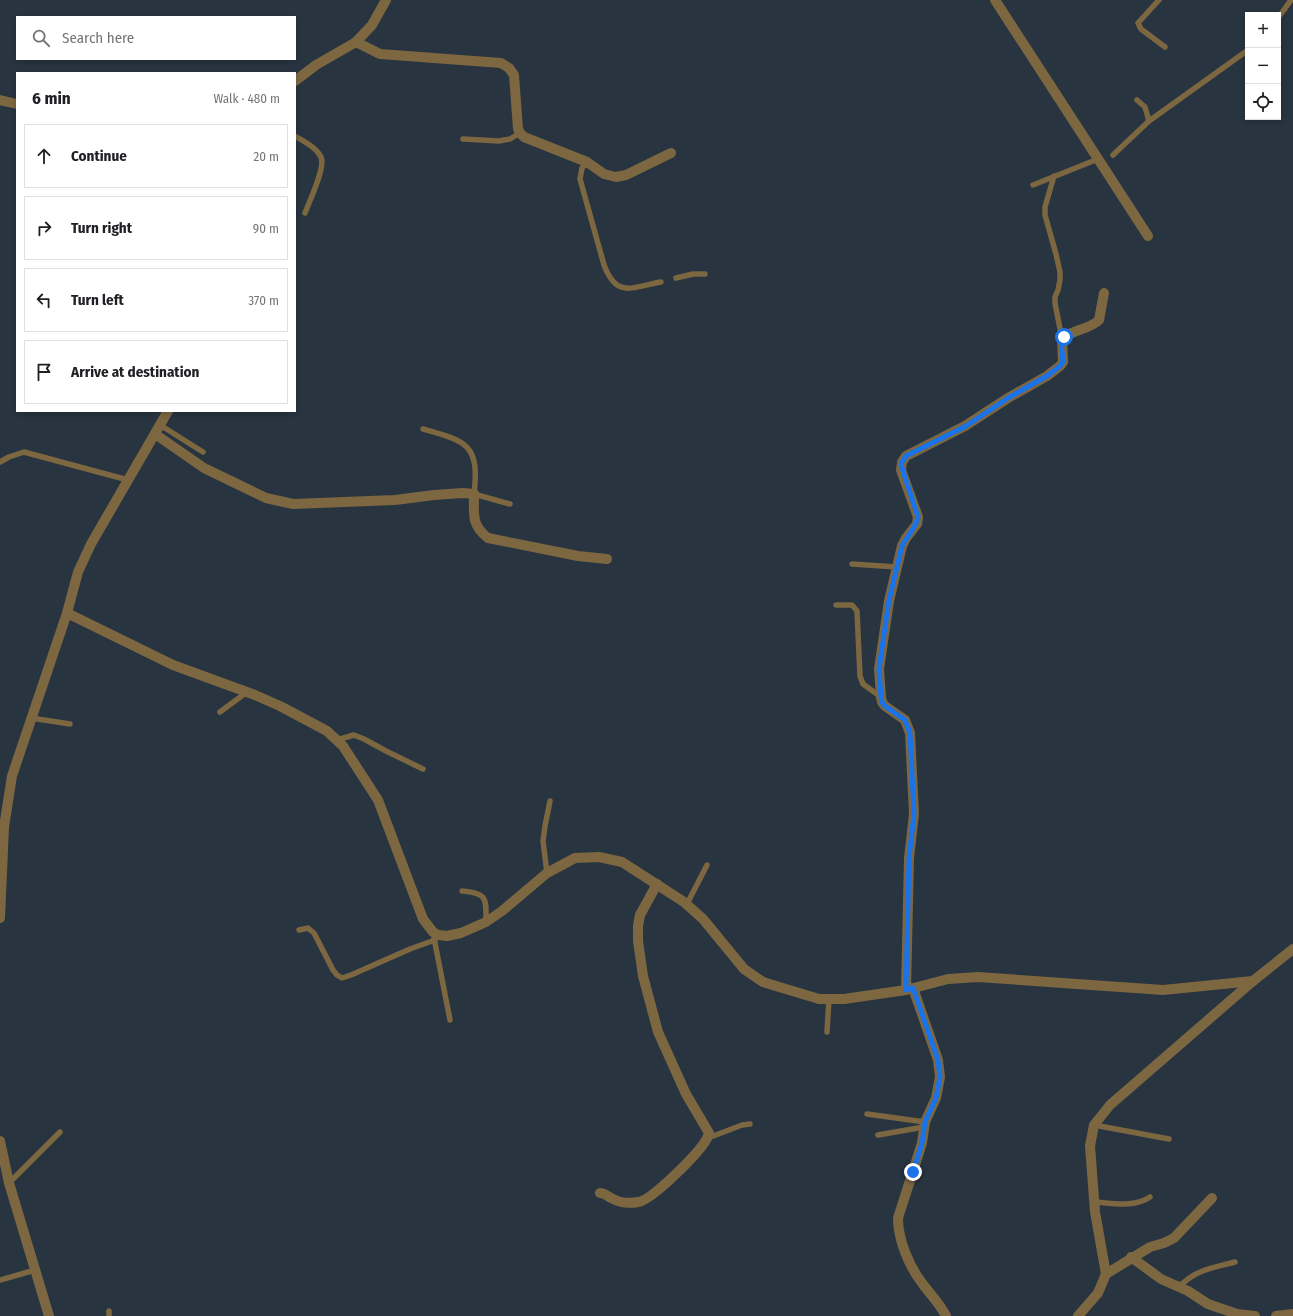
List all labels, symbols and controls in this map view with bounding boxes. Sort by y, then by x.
map controls [1245,12,1281,120]
button: + [1245,12,1281,48]
search box [16,16,296,60]
icon: search [30,27,52,49]
text: Search here [62,29,134,47]
button: − [1245,48,1281,84]
button: locate [1245,84,1281,120]
text: 6 min [32,88,71,109]
text: Walk · 480 m [213,91,280,106]
icon: ahead [33,145,55,167]
text: Continue [71,147,127,165]
text: 20 m [253,149,279,164]
icon: right [33,217,55,239]
text: Turn right [71,219,132,237]
text: 90 m [253,221,279,236]
icon: left [33,289,55,311]
text: Turn left [71,291,124,309]
text: 370 m [248,293,279,308]
route start [1055,328,1073,346]
icon: arrive [33,361,55,383]
text: Arrive at destination [71,363,199,381]
route end [904,1163,922,1181]

